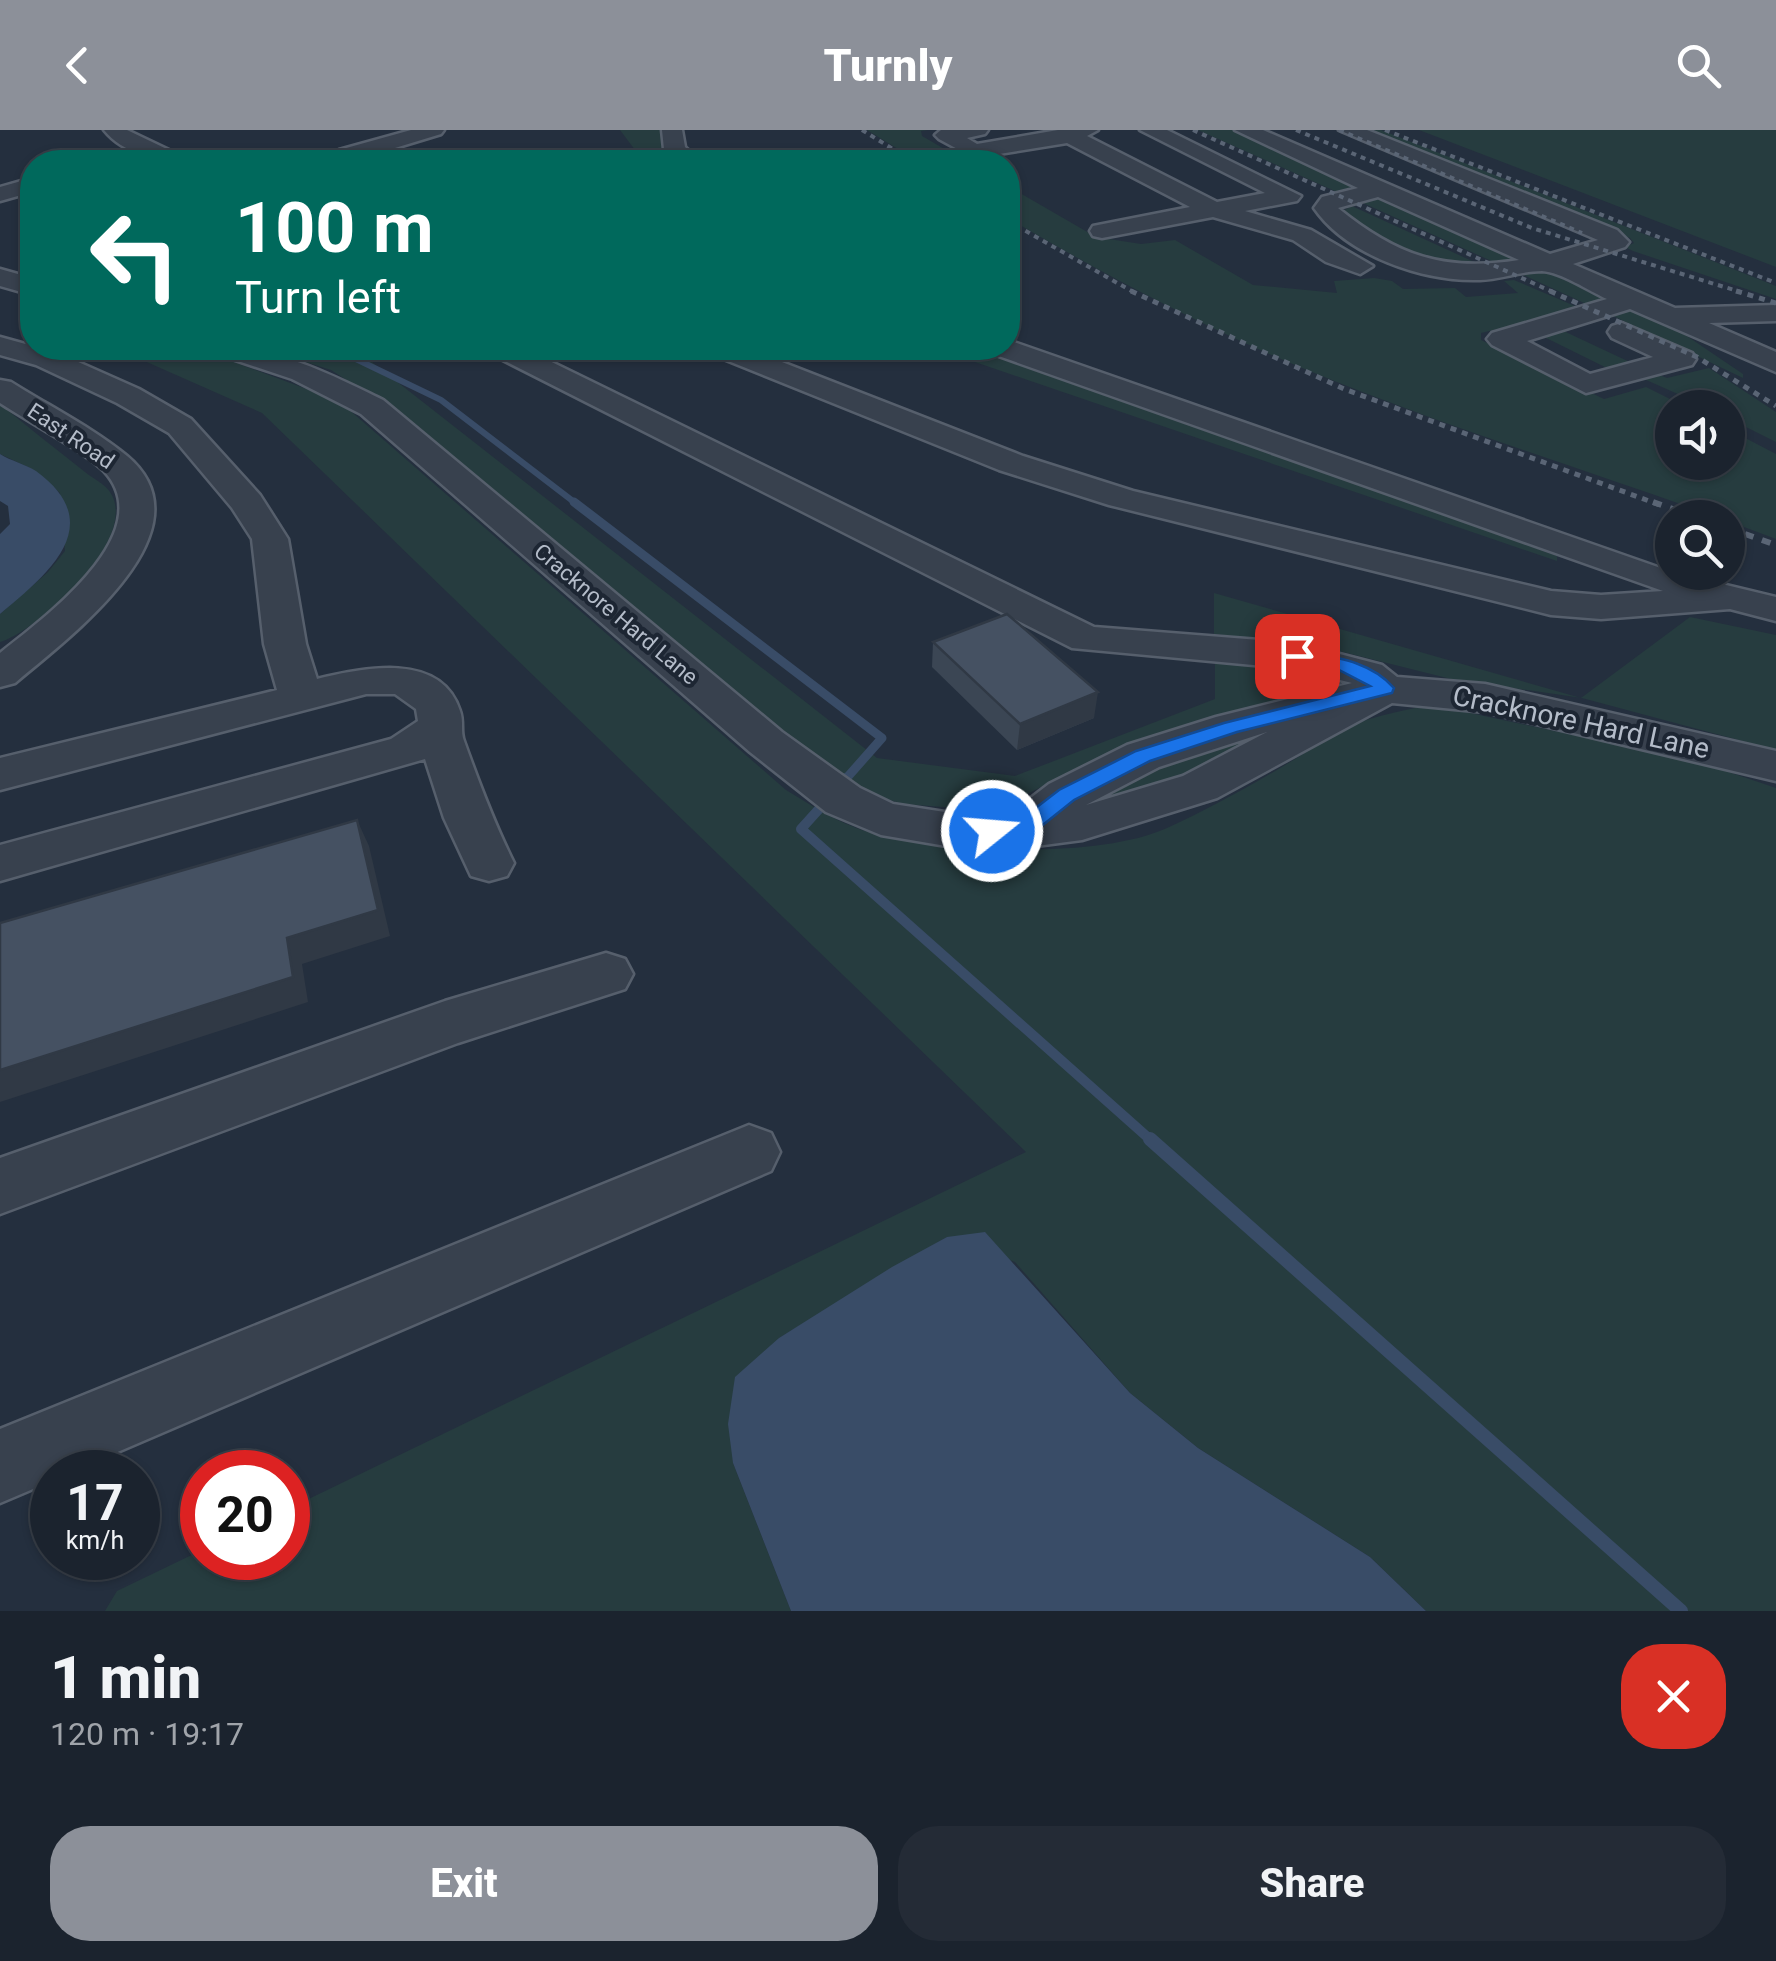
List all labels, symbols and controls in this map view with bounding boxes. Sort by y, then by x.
icon: back [50,38,105,93]
icon: search [1671,38,1726,93]
text: Turnly [823,39,953,92]
text: 100 m [235,187,434,269]
icon: left [70,190,200,320]
text: Turn left [235,271,401,324]
map controls [1655,390,1745,590]
button: sound [1655,390,1745,480]
street label: East Road [23,398,119,474]
button: search [1655,500,1745,590]
street label: Cracknore Hard Lane [529,538,703,690]
pin [1255,614,1340,699]
icon: arrive [1270,629,1325,684]
street label: Cracknore Hard Lane [1450,679,1712,765]
position arrow [940,779,1044,883]
speed limit sign: 20 [180,1450,310,1580]
text: 17 [66,1474,124,1532]
text: km/h [66,1526,124,1555]
text: 1 min [50,1642,201,1713]
button: close [1621,1644,1726,1749]
text: 120 m · 19:17 [50,1715,244,1753]
button: Exit [50,1826,878,1941]
button: Share [898,1826,1726,1941]

